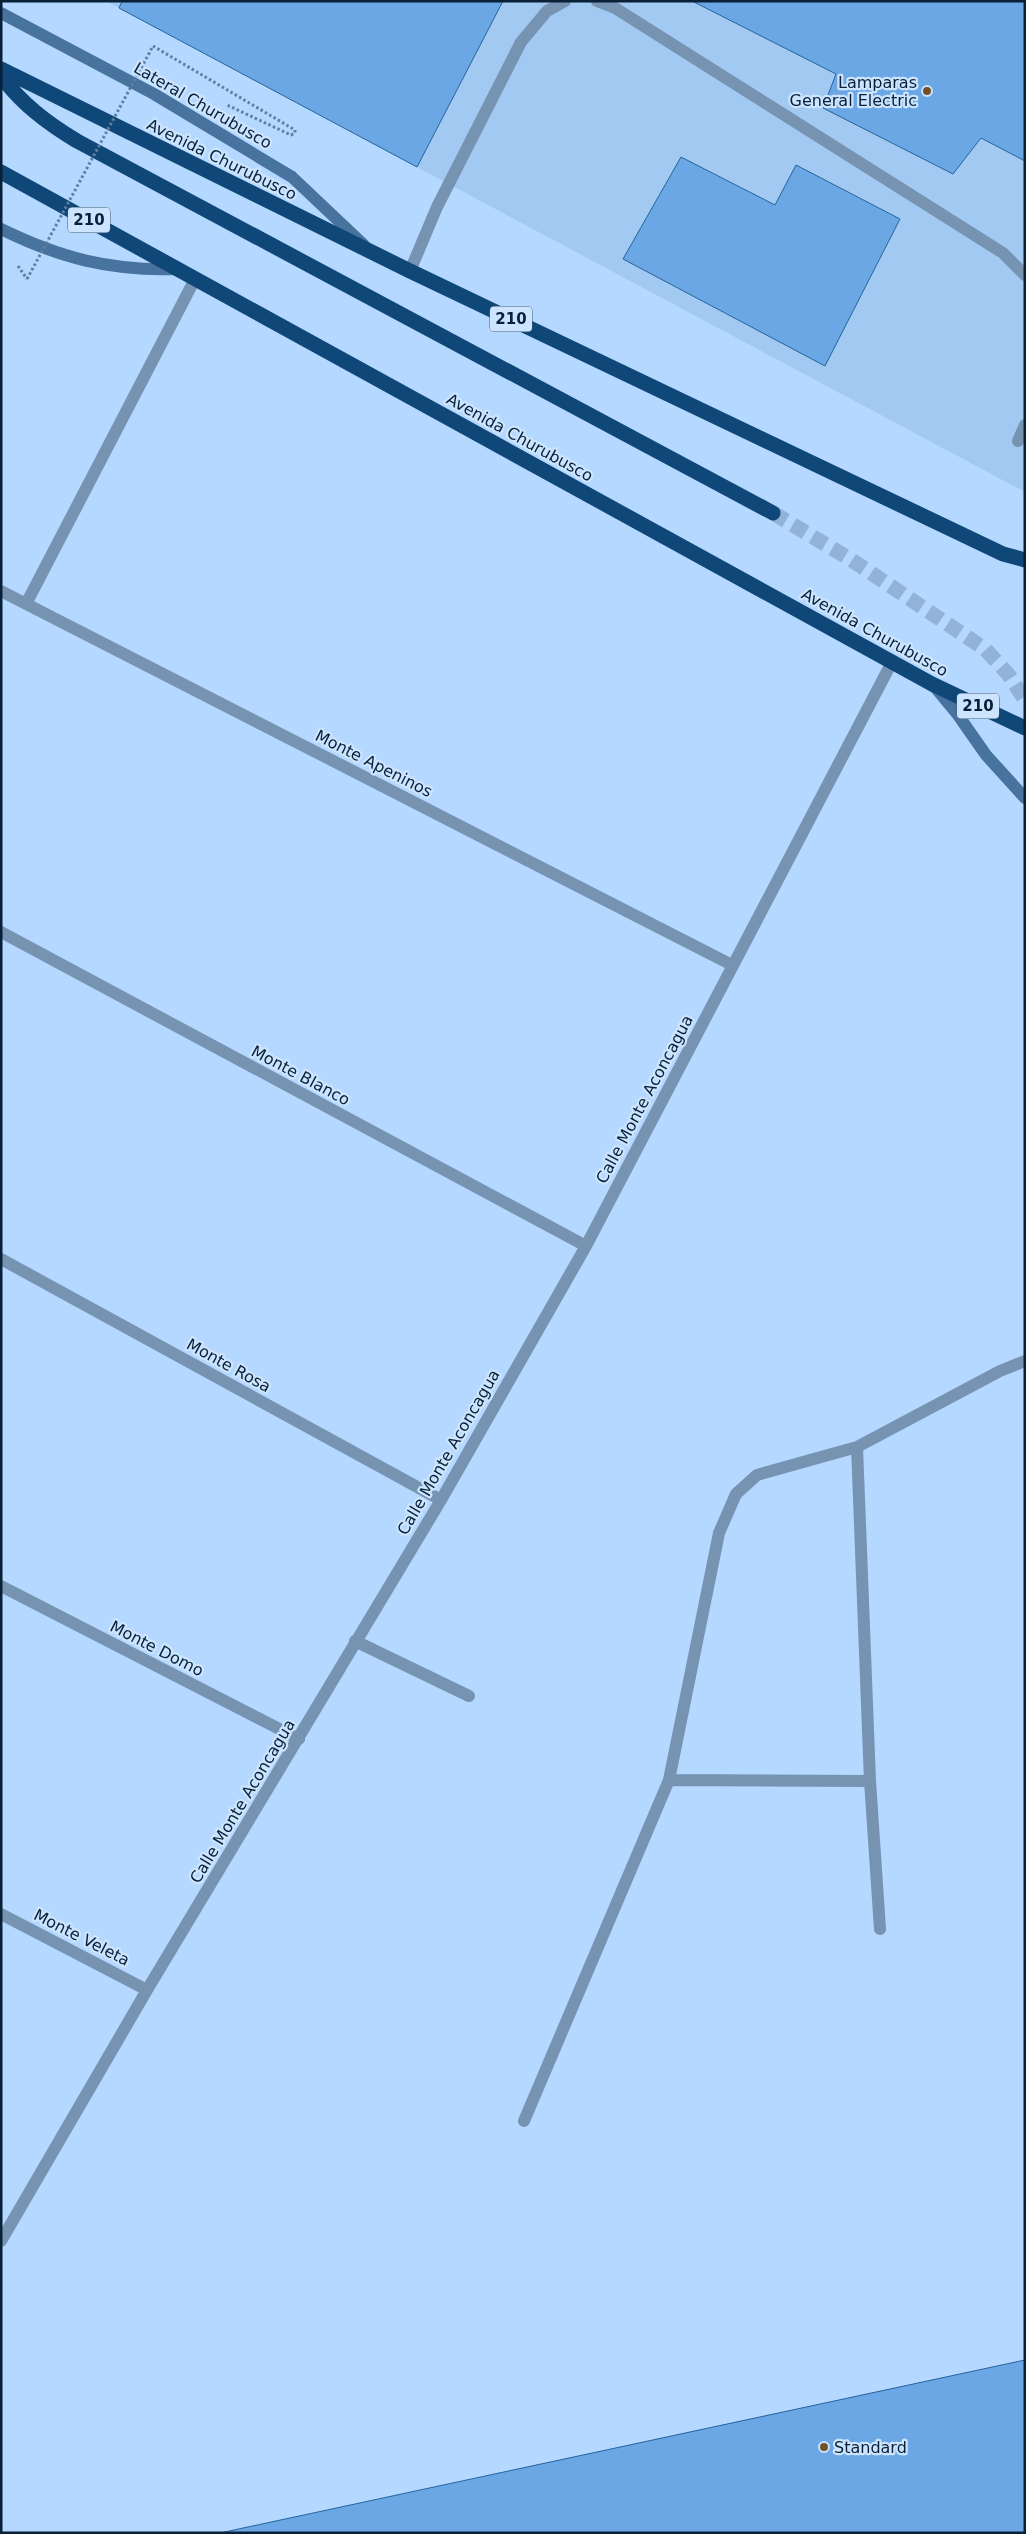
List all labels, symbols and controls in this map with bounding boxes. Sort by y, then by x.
street label: Lateral Churubusco [130,58,275,153]
place label: Lamparas General Electric [790,73,917,110]
marker: Lamparas General Electric [921,85,933,97]
street label: Avenida Churubusco [144,115,300,204]
road number: 210 [68,208,110,232]
road number: 210 [490,306,532,332]
street label: Avenida Churubusco [443,389,596,486]
street label: Avenida Churubusco [798,584,951,681]
road number: 210 [957,694,999,718]
street label: Monte Apeninos [312,726,435,801]
street label: Calle Monte Aconcagua [592,1012,697,1187]
street label: Monte Blanco [248,1041,353,1109]
street label: Monte Rosa [183,1335,274,1396]
street label: Calle Monte Aconcagua [393,1366,504,1538]
street label: Monte Domo [107,1617,207,1680]
street label: Calle Monte Aconcagua [186,1716,299,1887]
street label: Monte Veleta [31,1905,133,1970]
place label: Standard [834,2438,907,2457]
marker: Standard [818,2441,830,2453]

